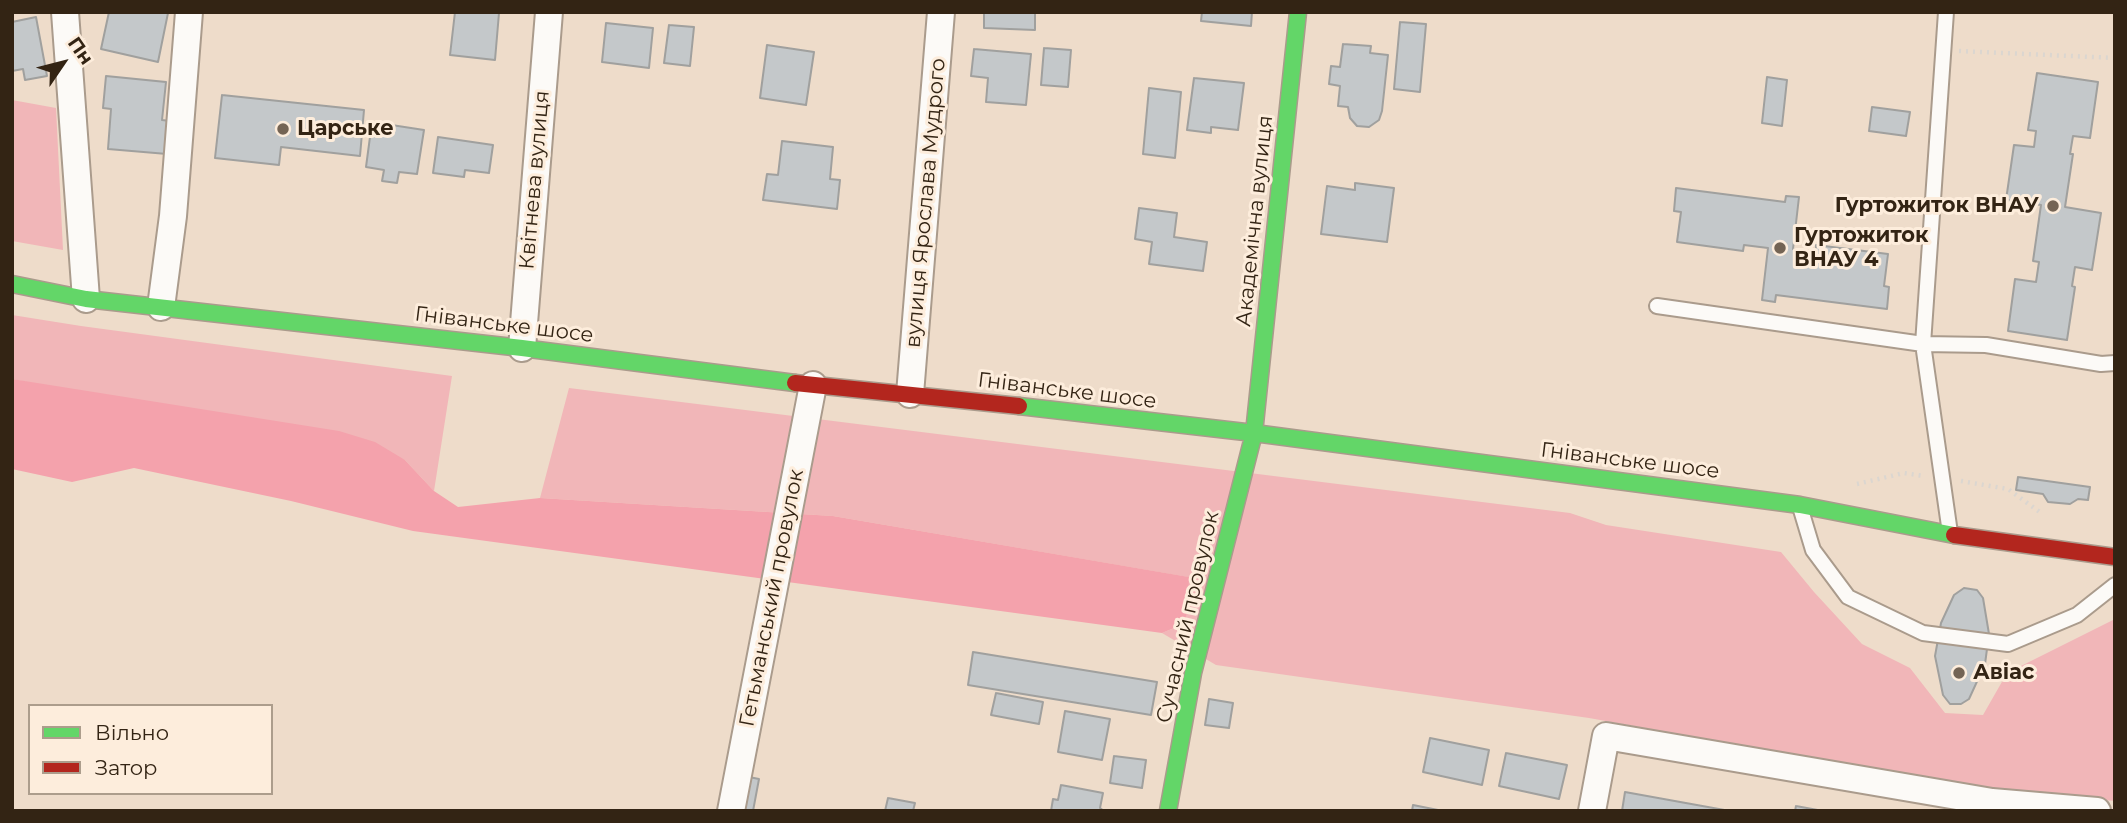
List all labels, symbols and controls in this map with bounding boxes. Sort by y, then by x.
north arrow [28,28,98,98]
text: Пн [63,32,98,69]
street label: вулиця Ярослава Мудрого [901,57,951,349]
street label: Квітнева вулиця [515,90,555,270]
street label: Академічна вулиця [1231,114,1279,328]
place label: Царське [297,116,394,142]
marker: Царське [275,121,291,137]
place label: Гуртожиток ВНАУ [1835,193,2039,219]
marker: Гуртожиток ВНАУ [2045,198,2061,214]
place label: Гуртожиток ВНАУ 4 [1794,223,1928,273]
marker: Гуртожиток ВНАУ 4 [1772,240,1788,256]
street label: Гніванське шосе [413,302,595,348]
street label: Гніванське шосе [976,368,1158,414]
street label: Гніванське шосе [1539,438,1721,484]
street label: Гетьманський провулок [735,467,809,729]
street label: Сучасний провулок [1151,509,1225,725]
place label: Авіас [1973,660,2034,686]
marker: Авіас [1951,665,1967,681]
legend [28,704,273,795]
text: Вільно [95,720,169,745]
text: Затор [95,755,157,780]

